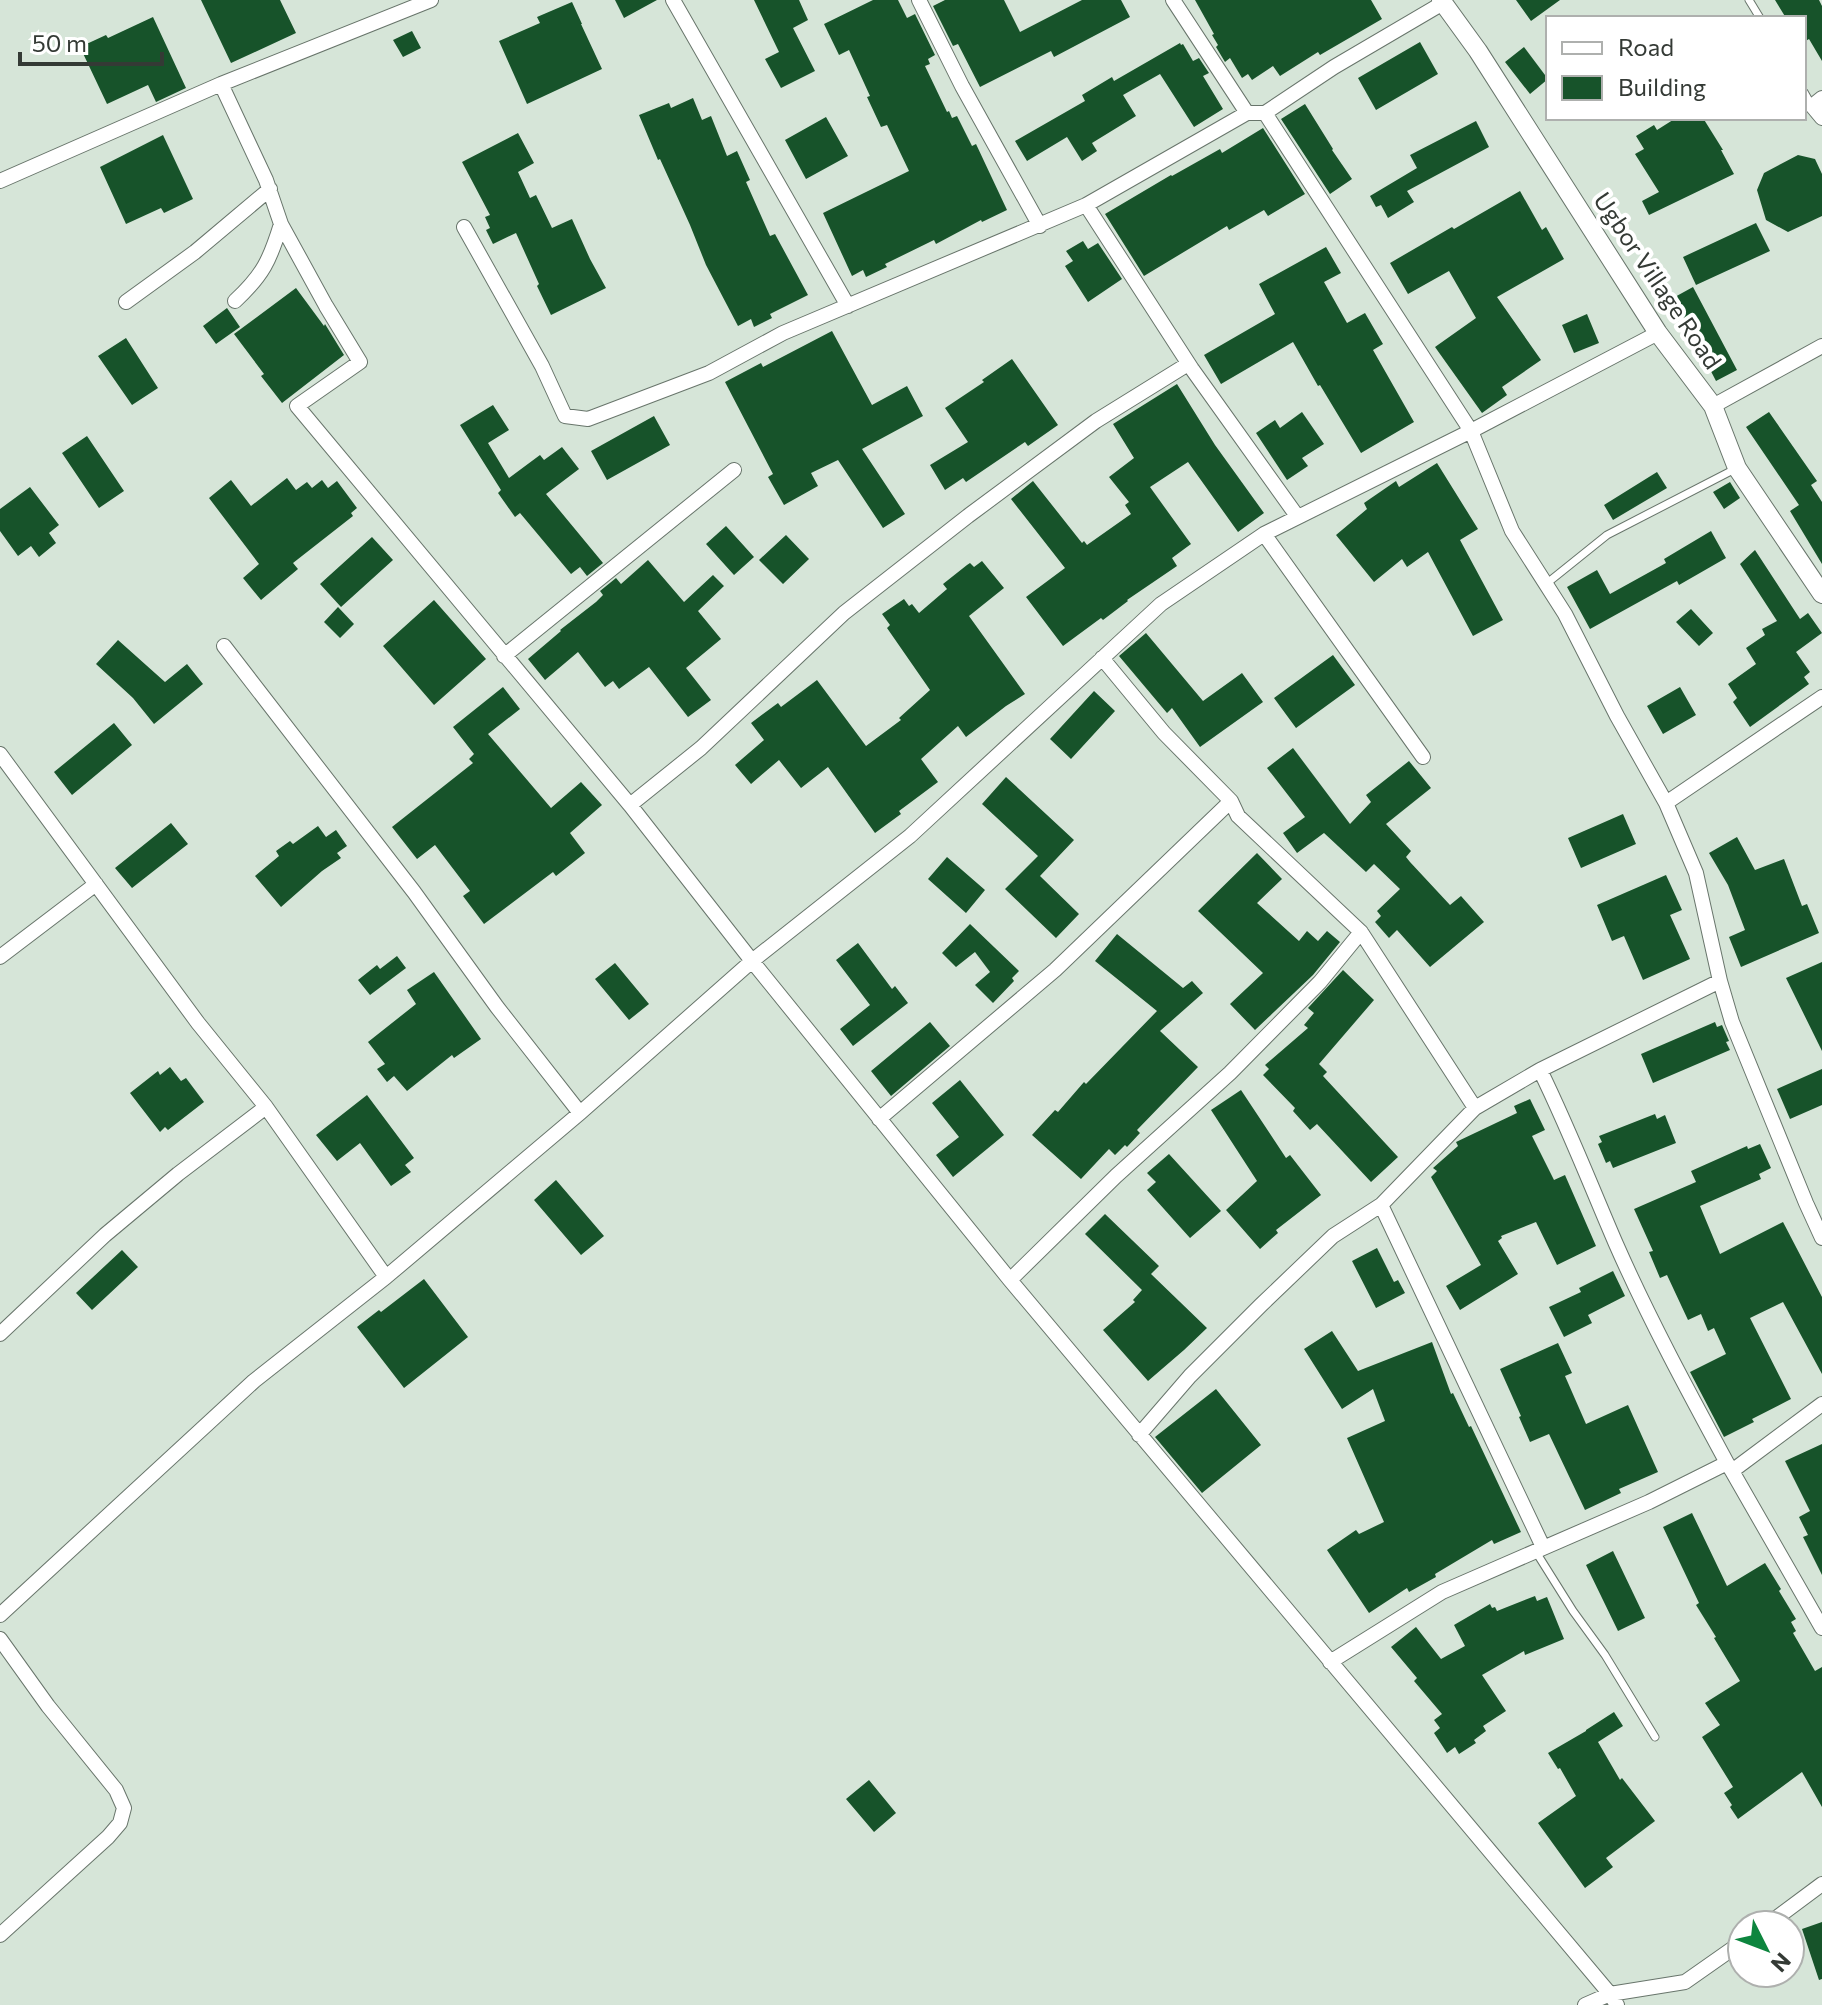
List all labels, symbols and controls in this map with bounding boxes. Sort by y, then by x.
scale bar [20,16,162,66]
legend [1546,16,1806,120]
text: 50 m [32,28,87,57]
text: Road [1618,32,1674,61]
text: Building [1618,72,1706,101]
street label: Ugbor Village Road [1588,186,1728,374]
north arrow [1726,1909,1806,1989]
text: N [1766,1948,1797,1978]

